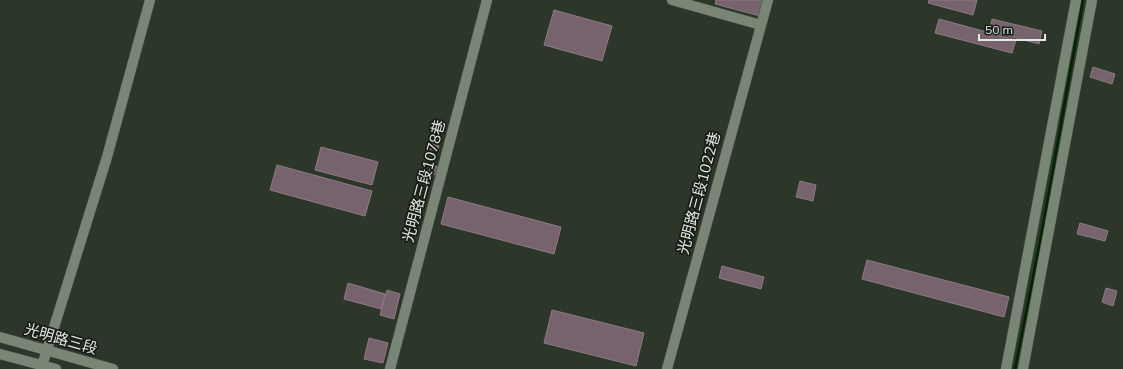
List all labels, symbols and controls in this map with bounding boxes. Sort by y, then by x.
scale bar [979,16,1045,42]
text: 50 m [985,22,1013,37]
street label: 光明路三段1078巷 [398,118,449,244]
street label: 光明路三段1022巷 [673,130,724,256]
street label: 光明路三段 [22,319,100,358]

